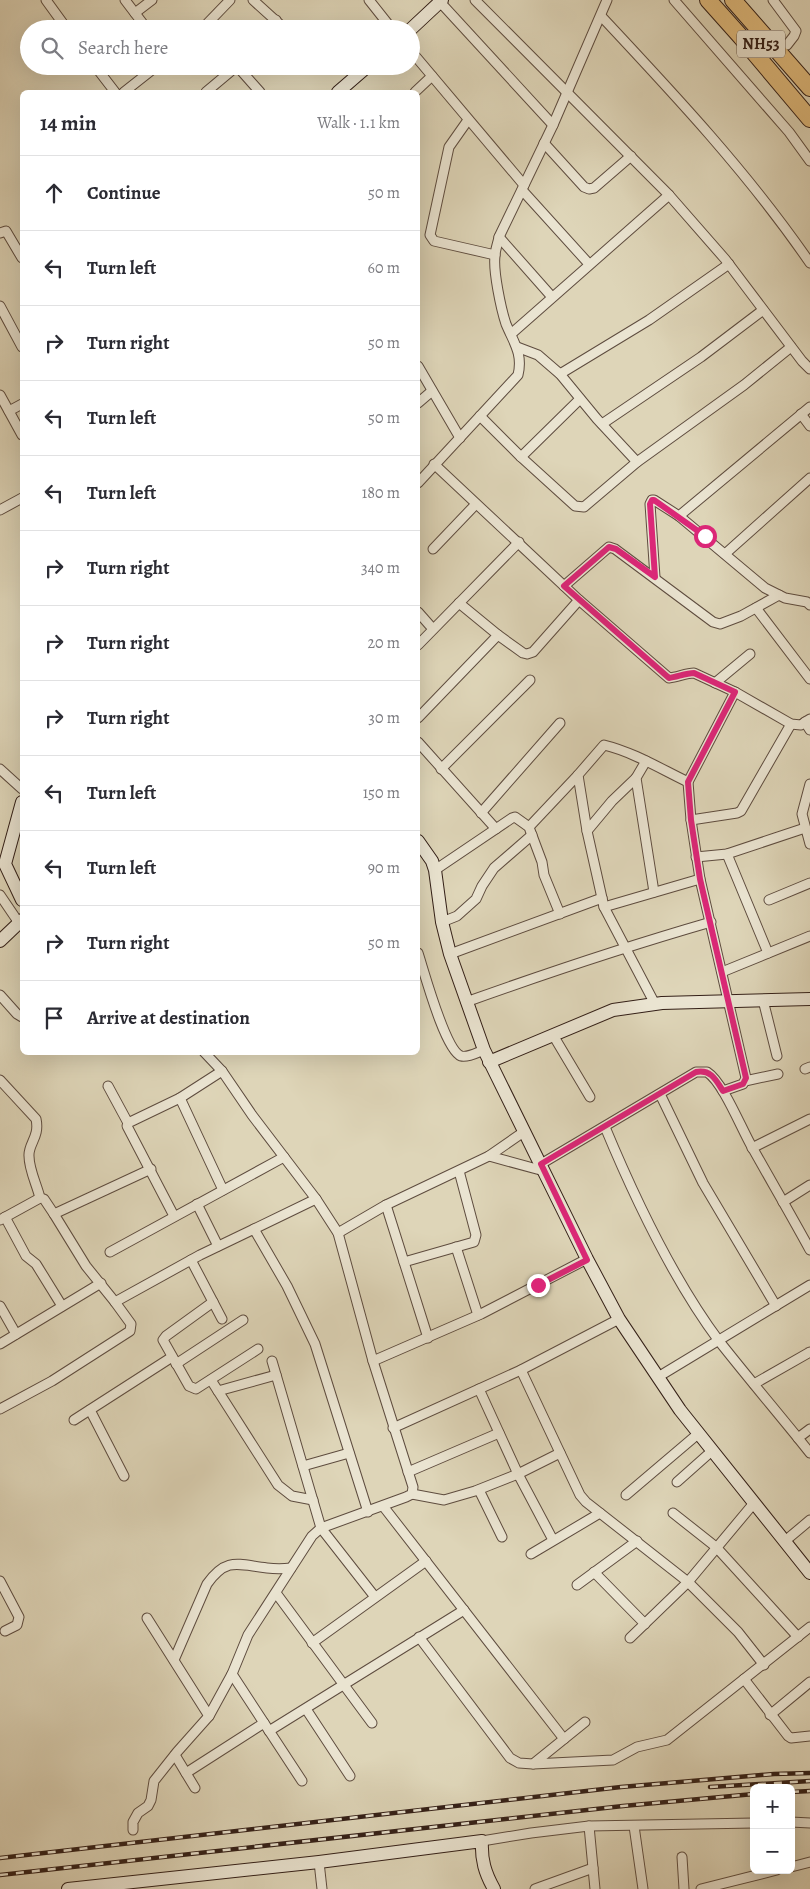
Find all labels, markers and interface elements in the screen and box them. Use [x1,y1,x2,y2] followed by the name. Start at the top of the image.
[20,20,420,75] search box
[737,31,785,58] road number: NH53
[38,34,66,62] icon: search
[78,35,168,61] text: Search here
[40,109,97,137] text: 14 min
[317,112,400,134] text: Walk · 1.1 km
[40,179,68,207] icon: ahead
[87,180,161,206] text: Continue
[368,182,400,204] text: 50 m
[40,254,68,282] icon: left
[87,255,156,281] text: Turn left
[368,257,400,279] text: 60 m
[40,329,68,357] icon: right
[87,330,169,356] text: Turn right
[368,332,400,354] text: 50 m
[40,404,68,432] icon: left
[87,405,156,431] text: Turn left
[368,407,400,429] text: 50 m
[40,479,68,507] icon: left
[87,480,156,506] text: Turn left
[362,482,400,504] text: 180 m
[694,525,717,548] route start
[40,554,68,582] icon: right
[87,555,169,581] text: Turn right
[361,557,400,579] text: 340 m
[40,629,68,657] icon: right
[87,630,169,656] text: Turn right
[367,632,400,654] text: 20 m
[40,704,68,732] icon: right
[87,705,169,731] text: Turn right
[368,707,400,729] text: 30 m
[40,779,68,807] icon: left
[87,780,156,806] text: Turn left
[363,782,400,804] text: 150 m
[40,854,68,882] icon: left
[87,855,156,881] text: Turn left
[368,857,400,879] text: 90 m
[40,929,68,957] icon: right
[87,930,169,956] text: Turn right
[368,932,400,954] text: 50 m
[40,1004,68,1032] icon: arrive
[87,1005,250,1031] text: Arrive at destination
[527,1274,550,1297] route end
[750,1784,795,1874] map controls
[750,1784,795,1829] button: +
[750,1829,795,1874] button: −

